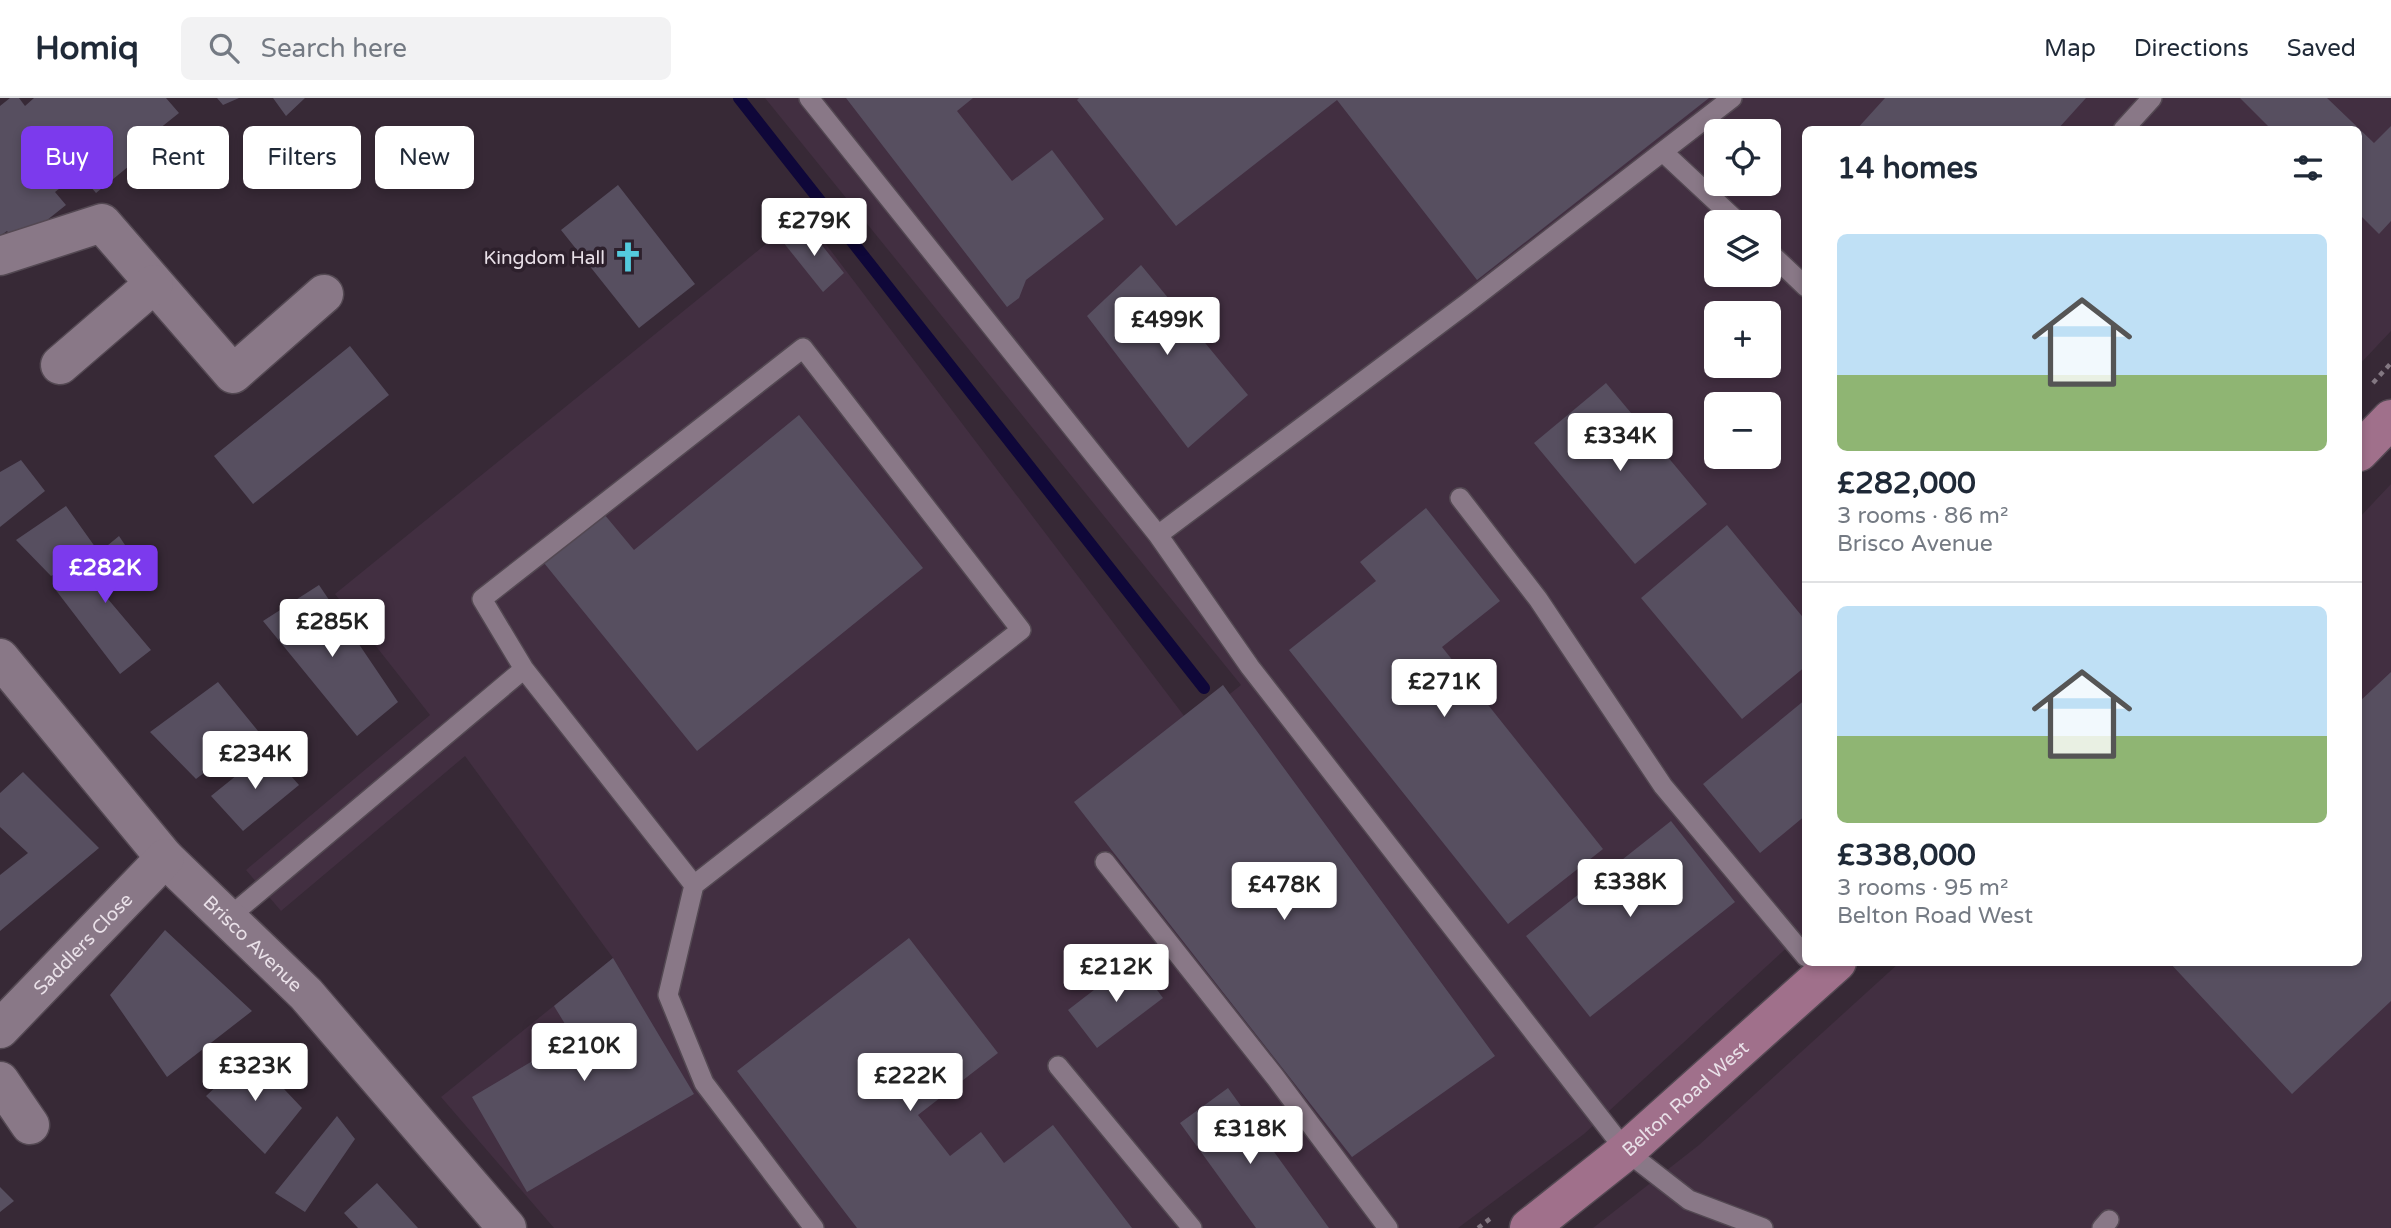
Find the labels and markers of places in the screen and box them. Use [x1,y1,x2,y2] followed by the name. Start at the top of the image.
[765,198,863,258] pin: £279K
[611,240,645,274] church icon: Kingdom Hall
[484,247,605,269] place label: Kingdom Hall
[1118,298,1216,357] pin: £499K
[1571,414,1669,473] pin: £334K
[56,546,154,605] pin: £282K
[283,600,381,659] pin: £285K
[1395,660,1493,719] pin: £271K
[206,732,304,791] pin: £234K
[1581,860,1679,919] pin: £338K
[1235,862,1333,922] pin: £478K
[1067,944,1165,1004] pin: £212K
[535,1024,633,1083] pin: £210K
[206,1044,304,1103] pin: £323K
[861,1054,959,1113] pin: £222K
[1201,1107,1299,1166] pin: £318K

